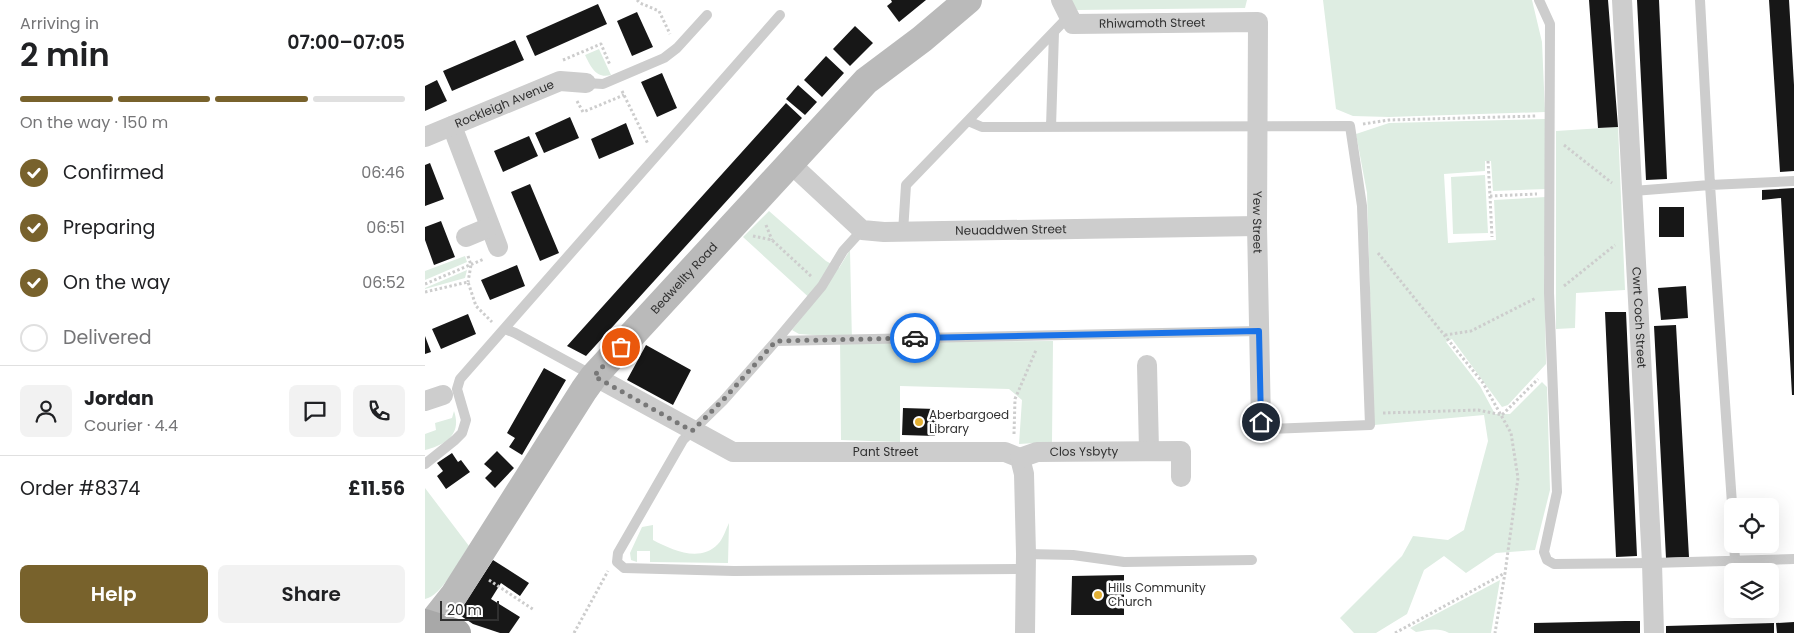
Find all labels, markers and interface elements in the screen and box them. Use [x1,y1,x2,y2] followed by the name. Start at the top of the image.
[20,12,99,35] text: Arriving in
[1099,14,1205,32] street label: Rhiwamoth Street
[287,29,405,56] text: 07:00–07:05
[20,32,110,77] text: 2 min
[452,75,556,132] street label: Rockleigh Avenue
[20,111,168,134] text: On the way · 150 m
[20,159,48,187] icon: check
[63,159,164,186] text: Confirmed
[361,161,405,184] text: 06:46
[1249,191,1267,254] street label: Yew Street
[20,214,48,242] icon: check
[63,214,155,241] text: Preparing
[366,216,405,239] text: 06:51
[955,220,1067,239] street label: Neuaddwen Street
[646,238,721,317] street label: Bedwellty Road
[1628,266,1651,369] street label: Cwrt Coch Street
[20,269,48,297] icon: check
[63,269,170,296] text: On the way
[362,271,405,294] text: 06:52
[890,313,940,363] courier
[63,324,152,351] text: Delivered
[901,324,929,352] icon: car
[600,326,642,368] pin
[607,333,635,361] icon: bag
[20,385,72,437] button: person
[84,385,154,412] text: Jordan
[289,385,341,437] button: chat
[353,385,405,437] button: phone
[1240,401,1282,443] pin
[929,406,1009,437] place label: Aberbargoed Library
[1247,408,1275,436] icon: home
[84,414,178,437] text: Courier · 4.4
[913,416,925,428] marker: Aberbargoed Library
[1050,442,1119,460] street label: Clos Ysbyty
[853,443,918,460] street label: Pant Street
[20,475,140,502] text: Order #8374
[348,475,405,502] text: £11.56
[1724,498,1779,618] map controls
[1724,498,1779,553] button: locate
[1724,563,1779,618] button: layers
[20,565,208,623] button: Help
[218,565,405,623] button: Share
[1108,579,1206,610] place label: Hills Community Church
[1092,589,1104,601] marker: Hills Community Church
[440,598,499,621] scale bar
[447,600,482,620] text: 20 m

